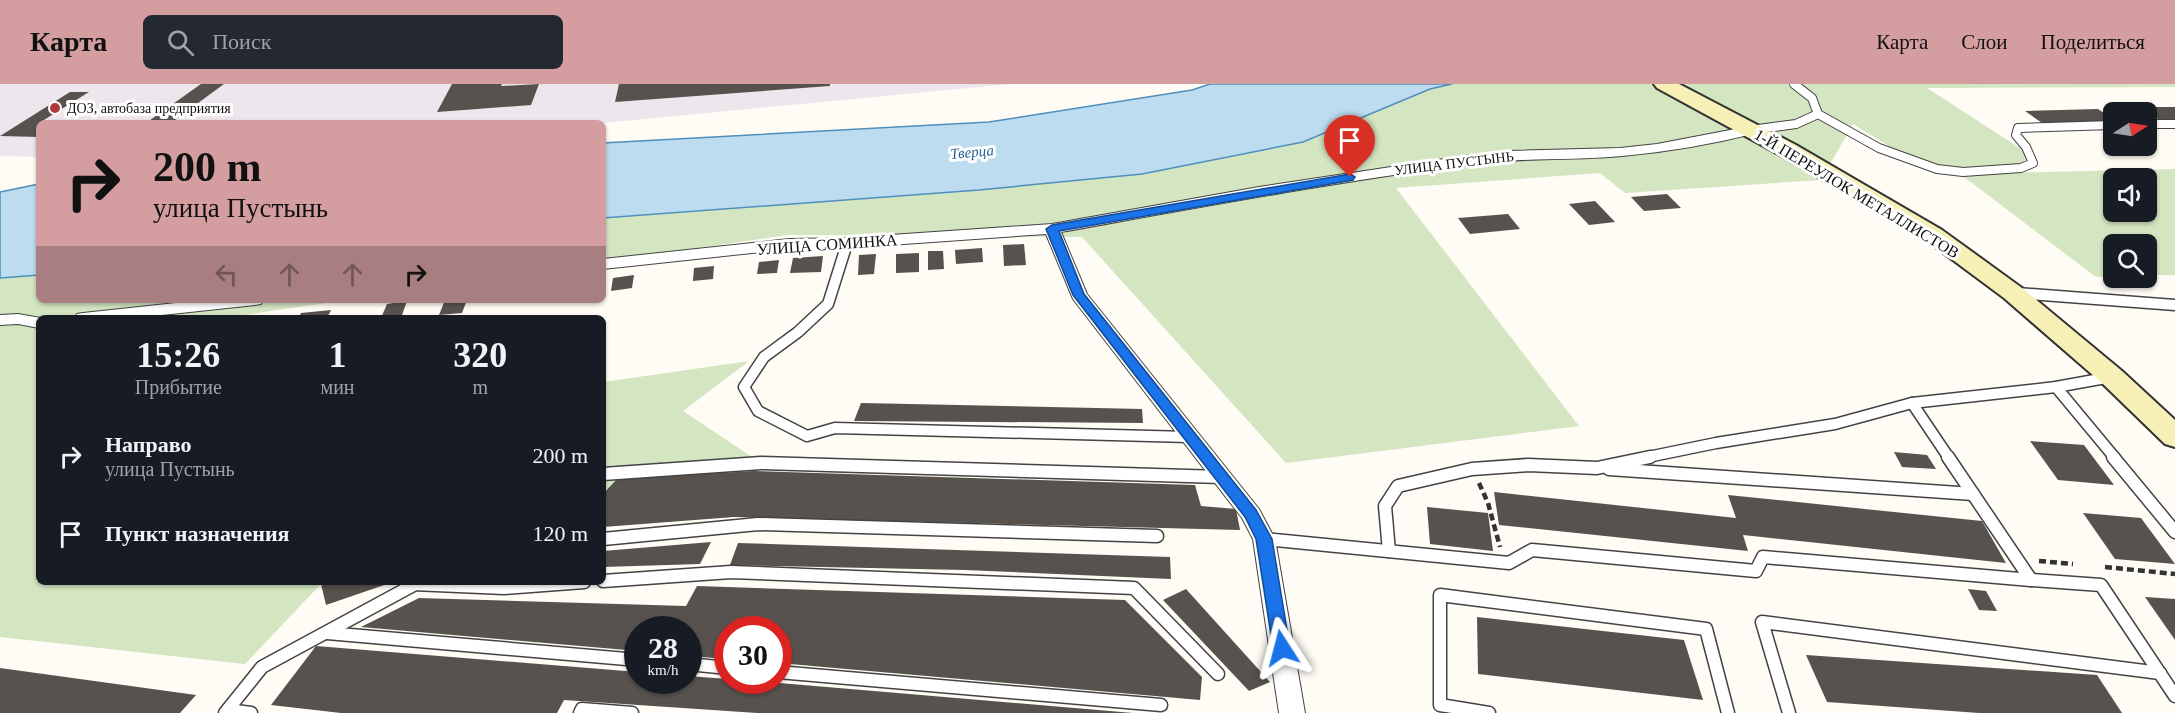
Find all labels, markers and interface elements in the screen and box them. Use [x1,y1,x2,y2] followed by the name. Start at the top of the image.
[143,15,563,69] search box
[30,26,107,57] text: Карта
[164,26,197,59] icon: search
[212,29,271,54] text: Поиск
[1876,30,1928,54] text: Карта
[1961,30,2007,54] text: Слои
[2040,30,2145,54] text: Поделиться
[48,101,62,115] marker: ДОЗ, автобаза предприятия
[67,101,231,116] place label: ДОЗ, автобаза предприятия
[2103,102,2157,156] north arrow
[2103,102,2157,288] map controls
[1324,115,1375,177] pin
[1333,124,1366,157] icon: arrive
[1751,125,1963,261] street label: 1-Й ПЕРЕУЛОК МЕТАЛЛИСТОВ
[950,142,994,162] water label: Тверца
[54,144,132,222] icon: right
[153,144,262,190] text: 200 m
[1394,149,1514,178] street label: УЛИЦА ПУСТЫНЬ
[2103,168,2157,222] button: sound
[153,193,328,223] text: улица Пустынь
[756,231,898,259] street label: УЛИЦА СОМИНКА
[2103,234,2157,288] button: search
[210,258,243,291] icon: left
[273,258,306,291] icon: ahead
[336,258,369,291] icon: ahead
[399,258,432,291] icon: right
[136,335,220,375] text: 15:26
[329,335,347,375] text: 1
[453,335,507,375] text: 320
[135,376,222,398] text: Прибытие
[321,376,355,398] text: мин
[472,376,488,398] text: m
[105,432,191,457] text: Направо
[54,440,87,473] icon: right
[532,443,588,468] text: 200 m
[105,458,235,480] text: улица Пустынь
[54,518,87,551] icon: arrive
[105,521,290,546] text: Пункт назначения
[532,521,588,546] text: 120 m
[714,616,792,694] speed limit sign: 30
[1250,616,1314,680] position arrow
[648,631,678,664] text: 28
[648,662,678,678] text: km/h

